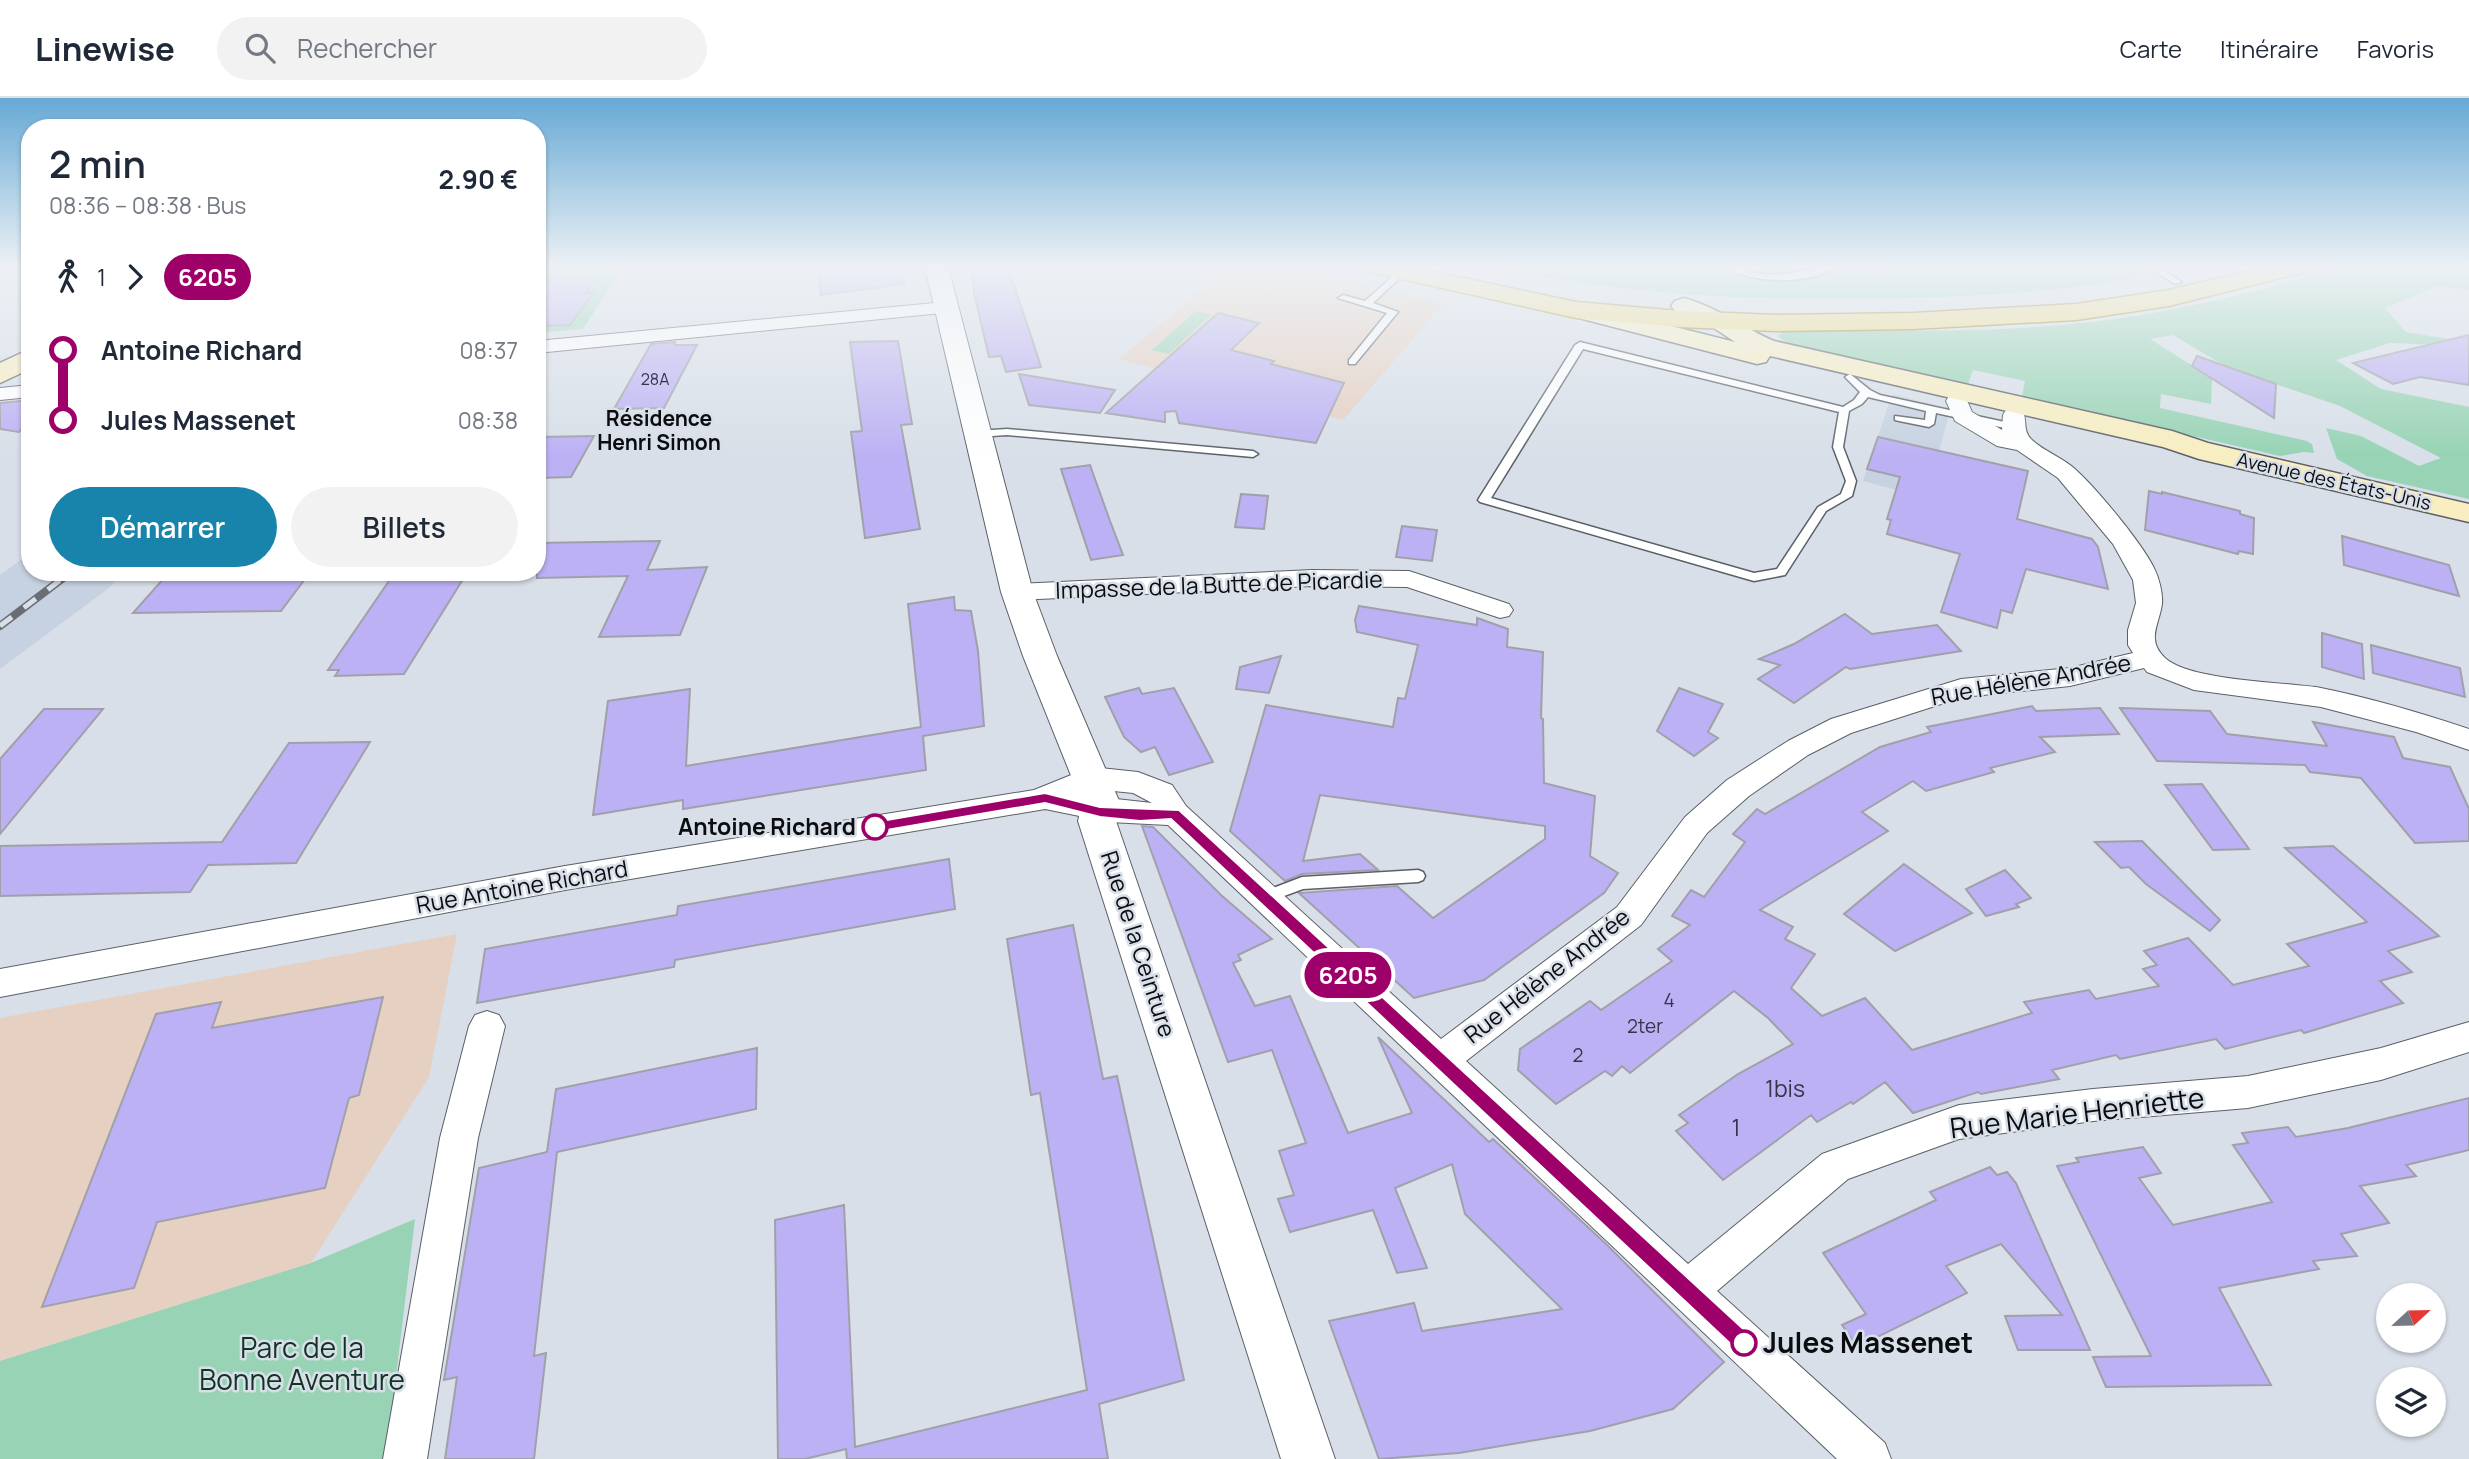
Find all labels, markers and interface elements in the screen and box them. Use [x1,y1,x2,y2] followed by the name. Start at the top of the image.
[217,17,707,80] search box
[35,26,175,71] text: Linewise
[241,29,279,67] icon: search
[297,30,437,66] text: Rechercher
[2120,32,2182,65] text: Carte
[2220,32,2319,65] text: Itinéraire
[2357,32,2434,65] text: Favoris
[49,137,146,189] text: 2 min
[438,161,518,197] text: 2.90 €
[49,189,246,221] text: 08:36 – 08:38 · Bus
[49,258,87,296] icon: walk
[116,258,154,296] icon: forward
[178,260,237,293] text: 6205
[97,261,106,293] text: 1
[101,332,302,368] text: Antoine Richard
[459,334,518,366] text: 08:37
[641,368,669,390] house number: 28A
[101,402,296,438] text: Jules Massenet
[458,404,518,436] text: 08:38
[597,404,721,456] district label: Résidence Henri Simon
[2234,446,2434,516] street label: Avenue des États-Unis
[49,487,277,567] button: Démarrer
[291,487,518,567] button: Billets
[1055,562,1383,606] street label: Impasse de la Butte de Picardie
[1928,646,2133,712] street label: Rue Hélène Andrée
[678,810,856,842] place label: Antoine Richard
[862,814,888,840] marker: Antoine Richard
[1094,847,1184,1041] street label: Rue de la Ceinture
[413,852,630,920] street label: Rue Antoine Richard
[1457,900,1636,1050] street label: Rue Hélène Andrée
[1299,952,1397,998] line badge: 6205
[1318,958,1378,991] text: 6205
[1663,987,1675,1013] house number: 4
[1627,1013,1663,1039] house number: 2ter
[1573,1042,1583,1068] house number: 2
[1765,1072,1805,1104] house number: 1bis
[1948,1078,2206,1146] street label: Rue Marie Henriette
[1732,1111,1740,1143] house number: 1
[2376,1283,2446,1353] north arrow
[2376,1283,2446,1437] map controls
[1763,1323,1973,1361] place label: Jules Massenet
[199,1328,405,1398] park label: Parc de la Bonne Aventure
[1731,1330,1757,1356] marker: Jules Massenet
[2376,1367,2446,1437] button: layers

